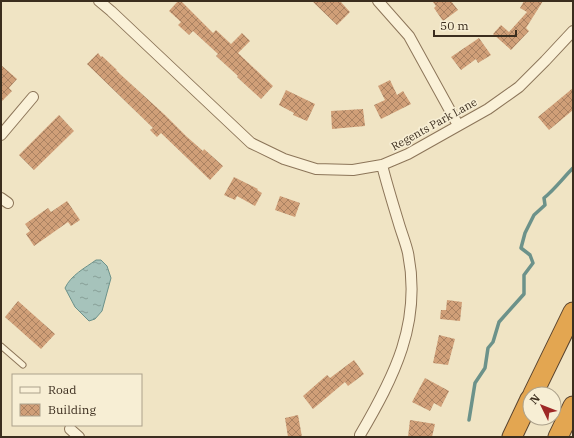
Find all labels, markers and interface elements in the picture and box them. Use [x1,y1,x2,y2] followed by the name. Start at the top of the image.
[434,12,516,38] scale bar
[440,18,469,33] text: 50 m
[389,95,479,153] street label: Regents Park Lane
[12,374,142,426] legend
[48,382,77,397] text: Road
[522,386,562,426] north arrow
[527,391,543,407] text: N
[48,402,96,417] text: Building

